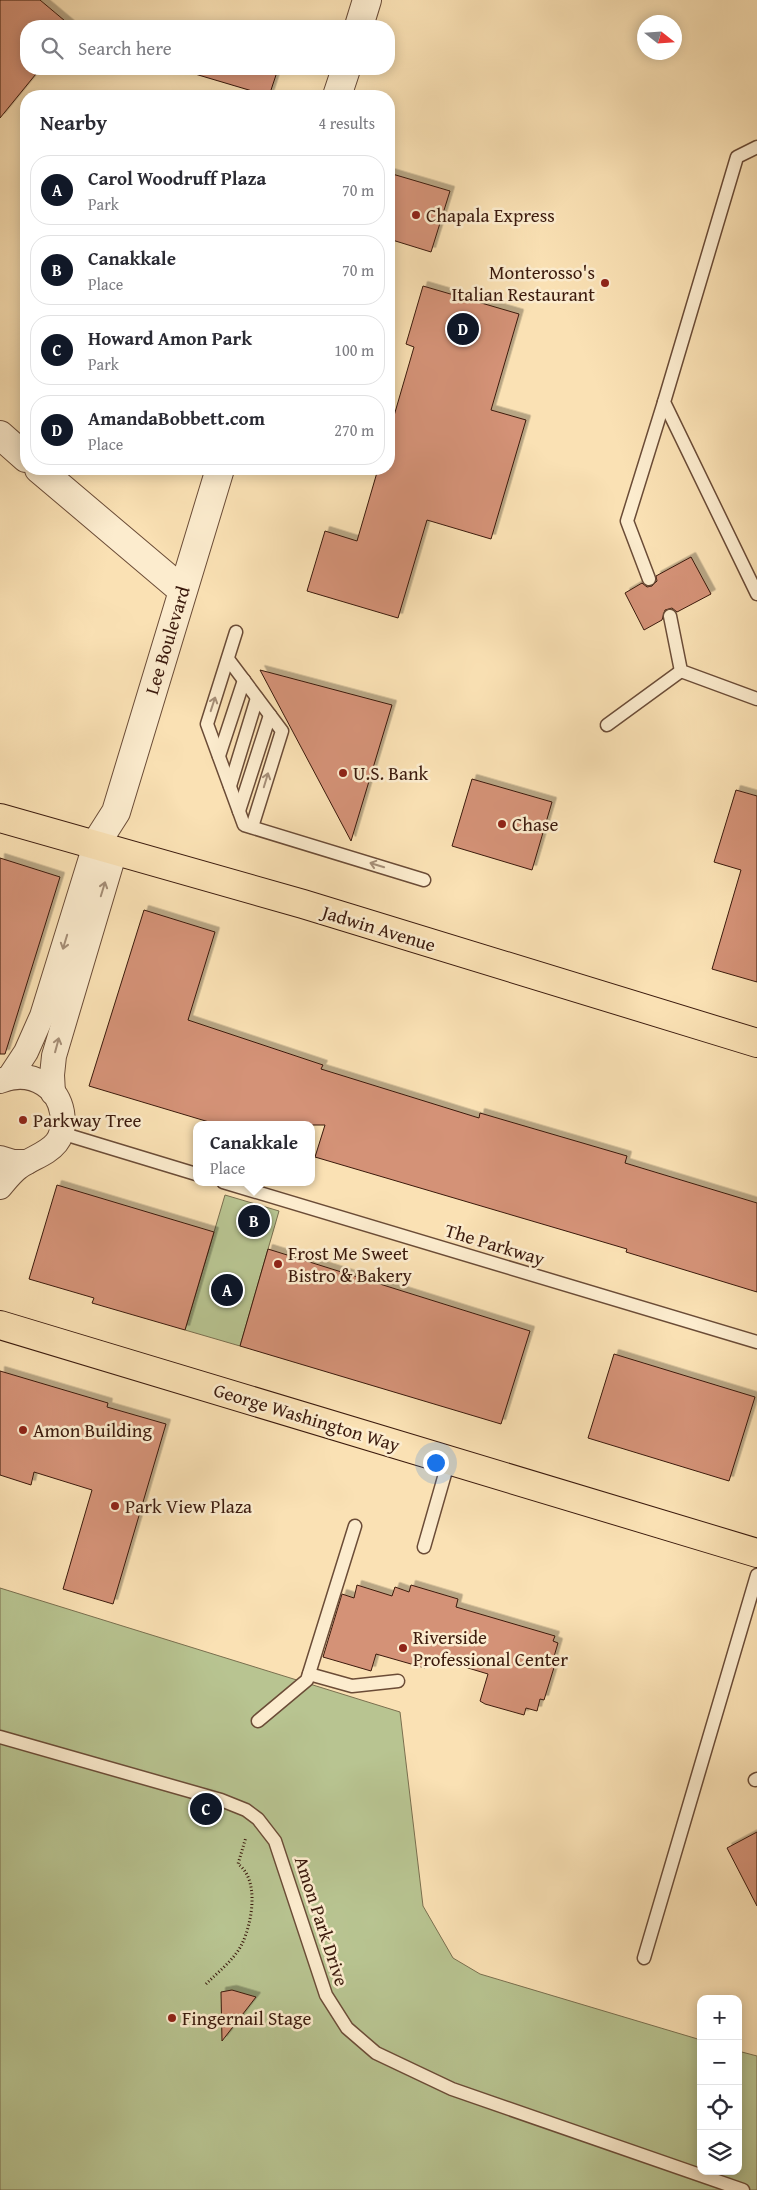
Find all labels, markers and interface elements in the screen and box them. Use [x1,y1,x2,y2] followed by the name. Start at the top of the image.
[637,15,682,60] north arrow
[20,20,395,75] search box
[38,34,66,62] icon: search
[78,34,172,62] text: Search here
[40,107,107,138] text: Nearby
[318,111,375,135] text: 4 results
[88,164,266,192] text: Carol Woodruff Plaza
[52,178,62,202] text: A
[342,178,374,202] text: 70 m
[88,192,119,216] text: Park
[426,201,555,229] place label: Chapala Express
[410,209,422,221] marker: Chapala Express
[88,244,176,272] text: Canakkale
[52,258,62,282] text: B
[342,258,374,282] text: 70 m
[452,258,595,308] place label: Monterosso's Italian Restaurant
[88,272,123,296] text: Place
[599,277,611,289] marker: Monterosso's Italian Restaurant
[447,310,479,348] pin: D
[88,324,252,352] text: Howard Amon Park
[52,338,62,362] text: C
[334,338,374,362] text: 100 m
[88,352,119,376] text: Park
[88,404,265,432] text: AmandaBobbett.com
[52,418,62,442] text: D
[334,418,374,442] text: 270 m
[88,432,123,456] text: Place
[137,581,197,698] street label: Lee Boulevard
[209,696,219,712] one-way arrow
[353,759,429,787] place label: U.S. Bank
[337,767,349,779] marker: U.S. Bank
[262,773,272,789] one-way arrow
[512,810,559,838] place label: Chase
[496,818,508,830] marker: Chase
[370,860,386,870] one-way arrow
[99,881,109,897] one-way arrow
[317,897,439,959] street label: Jadwin Avenue
[60,933,70,949] one-way arrow
[53,1037,62,1053] one-way arrow
[33,1106,142,1134] place label: Parkway Tree
[17,1114,29,1126] marker: Parkway Tree
[193,1121,315,1186] popup
[210,1128,298,1156] text: Canakkale
[210,1156,245,1180] text: Place
[238,1202,270,1240] pin: B
[442,1216,549,1273] street label: The Parkway
[288,1239,413,1289] place label: Frost Me Sweet Bistro & Bakery
[272,1258,284,1270] marker: Frost Me Sweet Bistro & Bakery
[211,1271,243,1309] pin: A
[210,1375,404,1459] street label: George Washington Way
[33,1416,152,1444] place label: Amon Building
[17,1424,29,1436] marker: Amon Building
[423,1450,449,1476] your location
[125,1492,252,1520] place label: Park View Plaza
[109,1500,121,1512] marker: Park View Plaza
[413,1623,568,1673] place label: Riverside Professional Center
[397,1642,409,1654] marker: Riverside Professional Center
[190,1790,222,1828] pin: C
[288,1852,356,1990] street label: Amon Park Drive
[697,1995,742,2175] map controls
[697,1995,742,2040] button: +
[182,2004,311,2032] place label: Fingernail Stage
[166,2012,178,2024] marker: Fingernail Stage
[697,2040,742,2085] button: −
[697,2085,742,2130] button: locate
[697,2130,742,2175] button: layers

